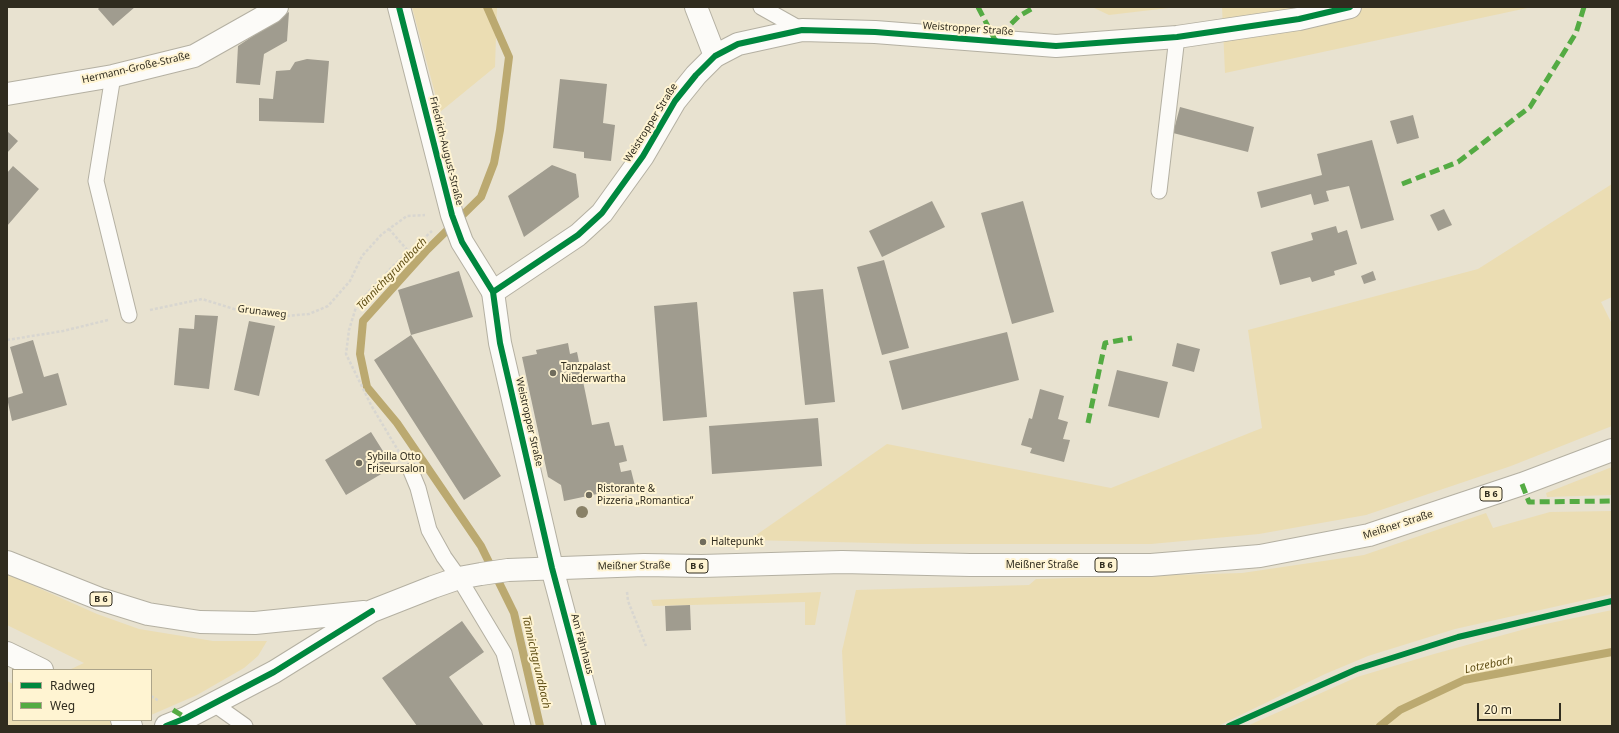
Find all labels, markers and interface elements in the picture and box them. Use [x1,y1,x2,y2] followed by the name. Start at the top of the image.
[922,20,1014,38] street label: Weistropper Straße
[81,50,191,86] street label: Hermann-Große-Straße
[622,81,680,165] street label: Weistropper Straße
[427,95,465,207] street label: Friedrich-August-Straße
[354,235,430,313] water label: Tännichtgrundbach
[237,303,287,321] street label: Grunaweg
[561,361,626,384] place label: Tanzpalast Niederwartha
[548,368,558,378] marker: Tanzpalast Niederwartha
[513,376,545,468] street label: Weistropper Straße
[367,451,425,474] place label: Sybilla Otto Friseursalon
[354,458,364,468] marker: Sybilla Otto Friseursalon
[597,483,693,506] place label: Ristorante & Pizzeria „Romantica“
[1480,487,1502,501] road number: B 6
[584,490,594,500] marker: Ristorante & Pizzeria „Romantica“
[1362,508,1434,542] street label: Meißner Straße
[711,536,763,548] place label: Haltepunkt
[698,537,708,547] marker: Haltepunkt
[1095,558,1117,572] road number: B 6
[598,559,670,573] street label: Meißner Straße
[686,559,708,573] road number: B 6
[1006,559,1078,571] street label: Meißner Straße
[90,592,112,606] road number: B 6
[568,612,596,676] street label: Am Fährhaus
[519,614,553,710] water label: Tännichtgrundbach
[1463,653,1515,677] water label: Lotzebach
[12,669,152,721] legend
[50,677,95,694] text: Radweg
[1479,695,1563,721] scale bar
[50,697,75,714] text: Weg
[1484,701,1512,718] text: 20 m

